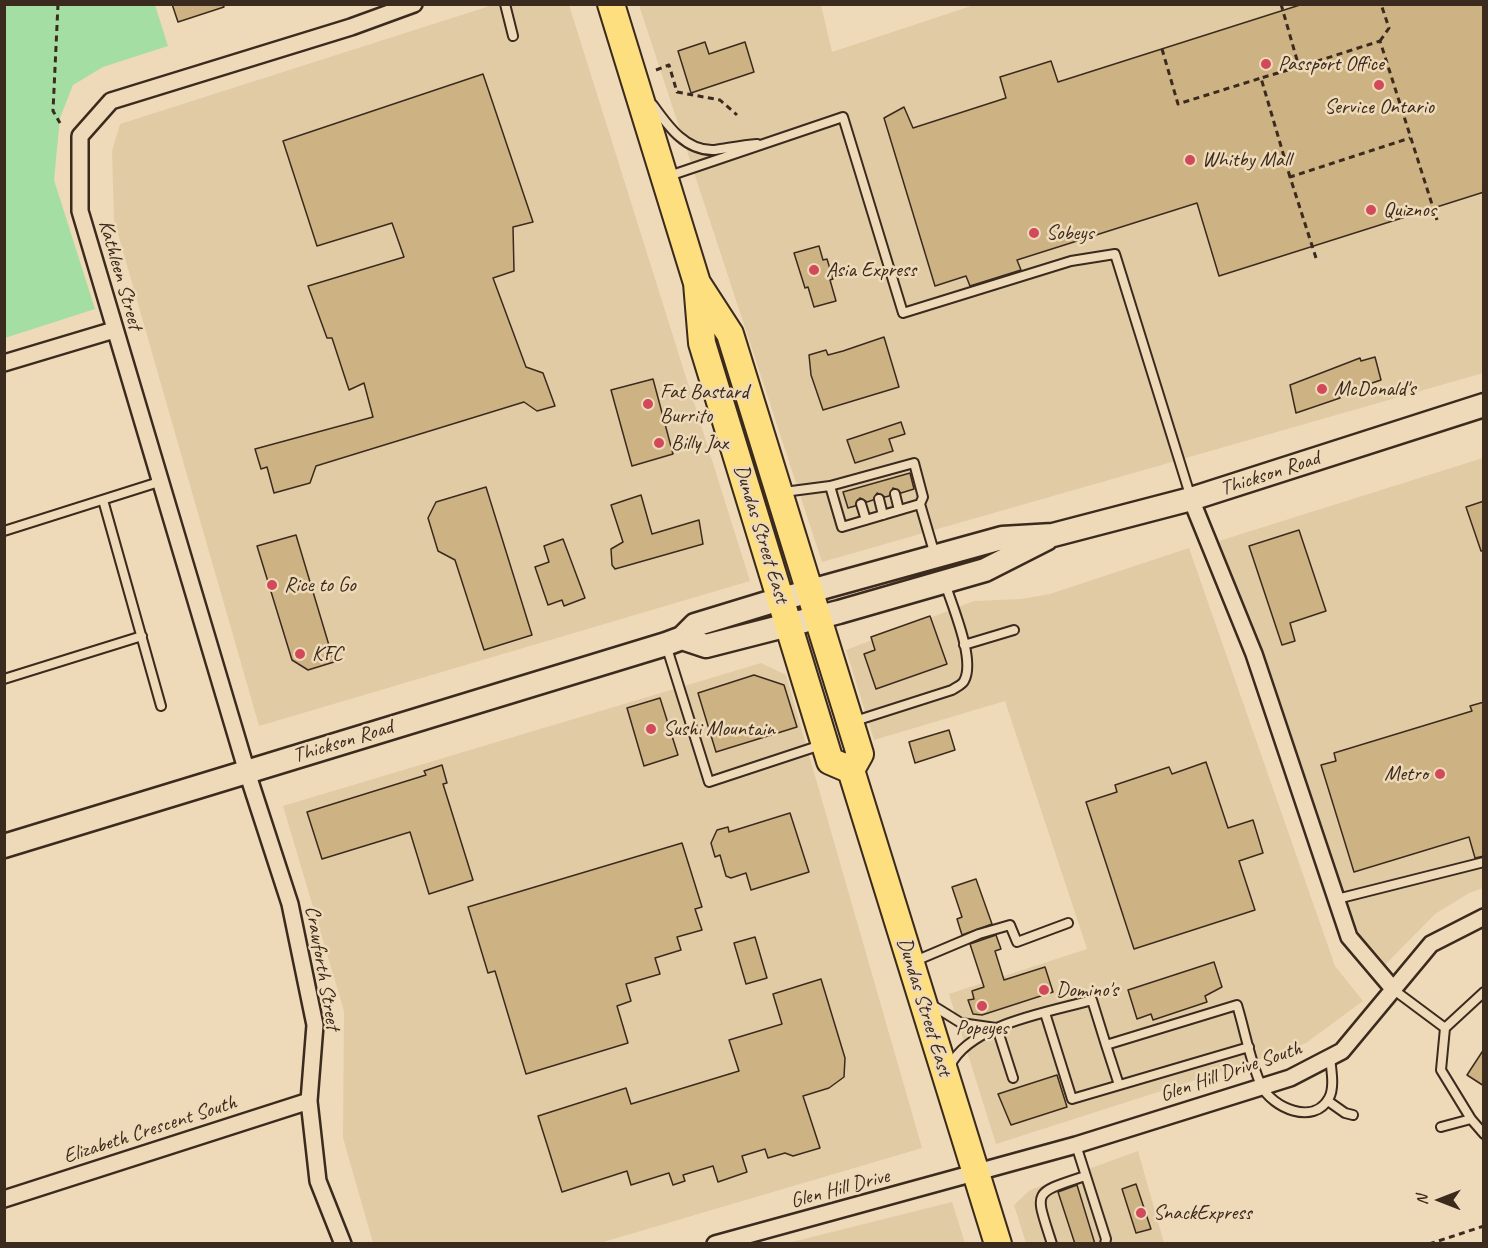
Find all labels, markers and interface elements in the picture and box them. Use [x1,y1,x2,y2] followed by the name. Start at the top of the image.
[1278,51,1384,77] place label: Passport Office
[1259,57,1273,71] marker: Passport Office
[1372,78,1386,92] marker: Service Ontario
[1324,94,1434,120] place label: Service Ontario
[1202,147,1291,173] place label: Whitby Mall
[1183,153,1197,167] marker: Whitby Mall
[1383,197,1436,223] place label: Quiznos
[1364,203,1378,217] marker: Quiznos
[92,217,148,333] street label: Kathleen Street
[1046,220,1094,246] place label: Sobeys
[1027,226,1041,240] marker: Sobeys
[826,257,916,283] place label: Asia Express
[807,263,821,277] marker: Asia Express
[1334,376,1415,402] place label: McDonald's
[660,379,749,429] place label: Fat Bastard Burrito
[1315,382,1329,396] marker: McDonald's
[641,397,655,411] marker: Fat Bastard Burrito
[671,430,728,456] place label: Billy Jax
[652,436,666,450] marker: Billy Jax
[1217,446,1323,502] street label: Thickson Road
[728,462,794,606] street label: Dundas Street East
[284,572,356,598] place label: Rice to Go
[265,578,279,592] marker: Rice to Go
[312,641,343,667] place label: KFC
[293,647,307,661] marker: KFC
[290,715,396,769] street label: Thickson Road
[663,716,775,742] place label: Sushi Mountain
[644,722,658,736] marker: Sushi Mountain
[1384,761,1428,787] place label: Metro
[1433,767,1447,781] marker: Metro
[299,904,345,1032] street label: Crawforth Street
[891,935,957,1079] street label: Dundas Street East
[1056,977,1118,1003] place label: Domino's
[1037,983,1051,997] marker: Domino's
[975,999,989,1013] marker: Popeyes
[956,1015,1008,1041] place label: Popeyes
[1157,1036,1305,1108] street label: Glen Hill Drive South
[60,1090,240,1170] street label: Elizabeth Crescent South
[788,1164,892,1214] street label: Glen Hill Drive
[1410,1170,1470,1230] north arrow
[1412,1195,1432,1205] text: N
[1153,1200,1252,1226] place label: SnackExpress
[1134,1206,1148,1220] marker: SnackExpress

